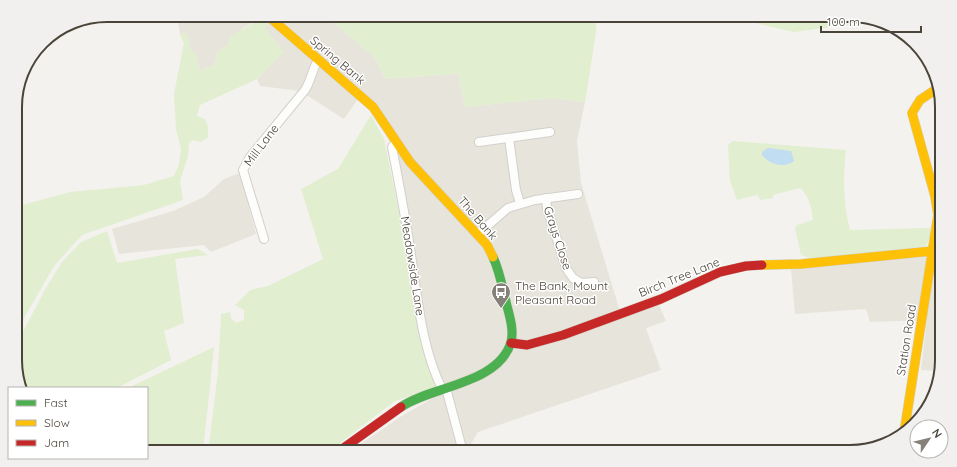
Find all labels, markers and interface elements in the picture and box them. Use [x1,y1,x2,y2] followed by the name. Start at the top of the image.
[821,8,921,34] scale bar
[827,14,860,29] text: 100 m
[307,33,369,87] street label: Spring Bank
[240,121,282,169] street label: Mill Lane
[455,193,501,243] street label: The Bank
[541,204,575,272] street label: Grays Close
[398,215,428,317] street label: Meadowside Lane
[636,254,722,300] street label: Birch Tree Lane
[515,278,608,307] place label: The Bank, Mount Pleasant Road
[490,281,512,309] bus stop icon: The Bank, Mount Pleasant Road
[893,303,919,377] street label: Station Road
[8,387,148,459] legend
[44,395,68,410] text: Fast
[44,415,70,430] text: Slow
[909,419,949,459] north arrow
[929,426,945,441] text: N
[44,435,69,450] text: Jam

